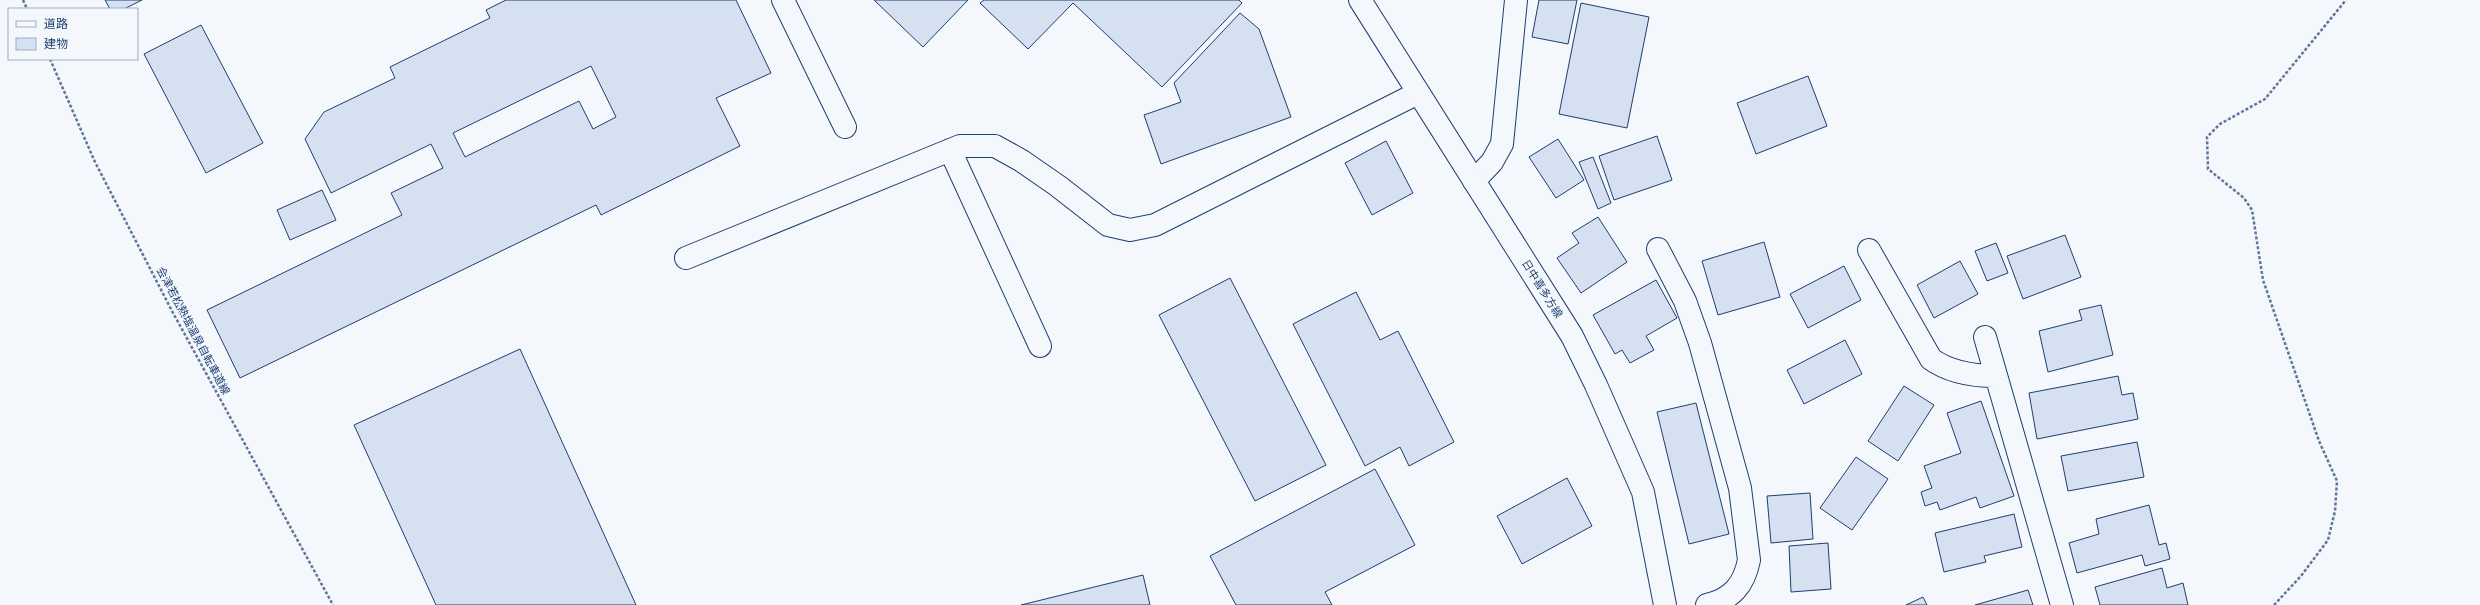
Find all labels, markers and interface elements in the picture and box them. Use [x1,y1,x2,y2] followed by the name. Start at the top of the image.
[8,8,138,60] legend
[44,17,68,32] text: 道路
[44,37,68,52] text: 建物
[1519,258,1565,320] street label: 日中喜多方線
[154,265,232,397] street label: 会津若松熱塩温泉自転車道線

